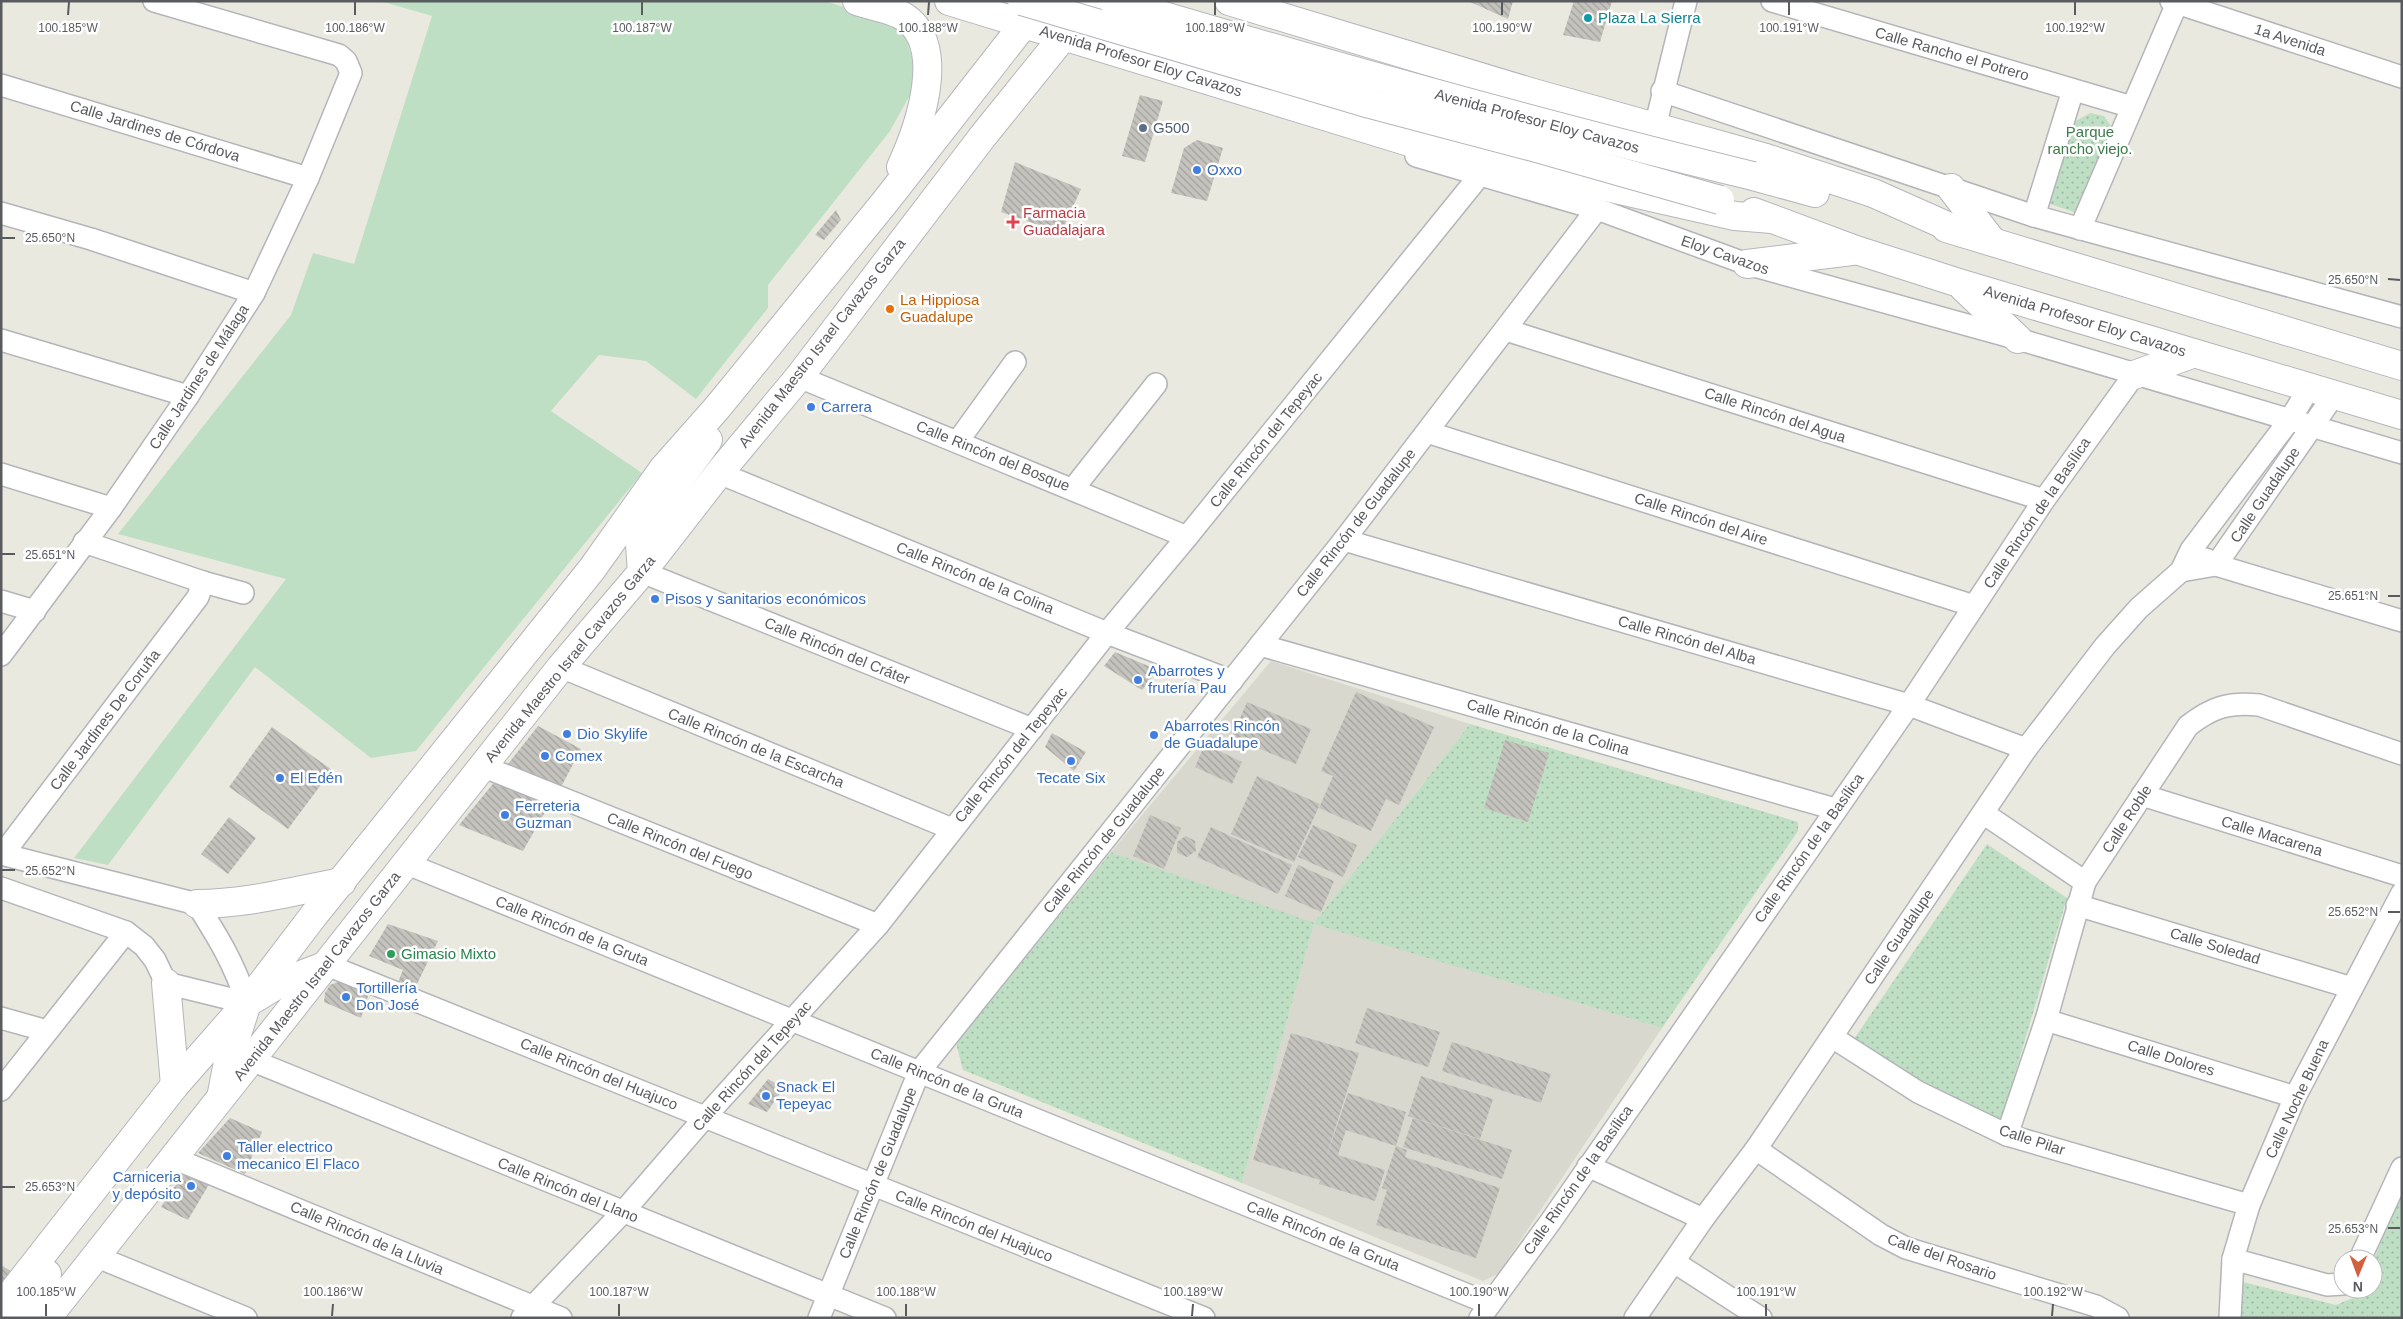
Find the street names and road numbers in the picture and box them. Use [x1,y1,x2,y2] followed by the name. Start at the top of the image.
[2252,20,2329,59] street label: 1a Avenida
[1038,22,1244,99] street label: Avenida Profesor Eloy Cavazos
[1873,23,2031,84] street label: Calle Rancho el Potrero
[1433,85,1641,156] street label: Avenida Profesor Eloy Cavazos
[68,97,243,165] street label: Calle Jardines de Córdova
[1679,232,1771,277] street label: Eloy Cavazos
[735,234,909,451] street label: Avenida Maestro Israel Cavazos Garza
[1982,282,2188,359] street label: Avenida Profesor Eloy Cavazos
[145,301,252,452] street label: Calle Jardines de Málaga
[1206,368,1326,511] street label: Calle Rincón del Tepeyac
[1702,384,1849,446] street label: Calle Rincón del Agua
[914,417,1073,494] street label: Calle Rincón del Bosque
[1980,433,2094,591] street label: Calle Rincón de la Basílica
[2226,444,2303,546] street label: Calle Guadalupe
[1292,445,1419,600] street label: Calle Rincón de Guadalupe
[1632,489,1770,548] street label: Calle Rincón del Aire
[894,538,1057,617] street label: Calle Rincón de la Colina
[481,552,659,765] street label: Avenida Maestro Israel Cavazos Garza
[1616,612,1759,668] street label: Calle Rincón del Alba
[762,614,912,687] street label: Calle Rincón del Cráter
[46,645,163,793] street label: Calle Jardines De Coruña
[951,683,1071,826] street label: Calle Rincón del Tepeyac
[1465,695,1632,758] street label: Calle Rincón de la Colina
[666,704,847,791] street label: Calle Rincón de la Escarcha
[1039,763,1168,916] street label: Calle Rincón de Guadalupe
[1750,769,1867,926] street label: Calle Rincón de la Basílica
[2098,782,2155,856] street label: Calle Roble
[605,808,756,883] street label: Calle Rincón del Fuego
[2219,812,2325,859] street label: Calle Macarena
[230,867,404,1084] street label: Avenida Maestro Israel Cavazos Garza
[1860,886,1937,988] street label: Calle Guadalupe
[493,892,652,969] street label: Calle Rincón de la Gruta
[2168,924,2262,967] street label: Calle Soledad
[689,997,815,1134] street label: Calle Rincón del Tepeyac
[518,1034,680,1113] street label: Calle Rincón del Huajuco
[2126,1036,2217,1079] street label: Calle Dolores
[2262,1036,2332,1161] street label: Calle Noche Buena
[868,1044,1027,1121] street label: Calle Rincón de la Gruta
[835,1085,920,1261] street label: Calle Rincón de Guadalupe
[1519,1101,1636,1258] street label: Calle Rincón de la Basílica
[1997,1121,2067,1158] street label: Calle Pilar
[495,1154,641,1226] street label: Calle Rincón del Llano
[893,1186,1055,1265] street label: Calle Rincón del Huajuco
[288,1197,447,1278] street label: Calle Rincón de la Lluvia
[1244,1197,1403,1274] street label: Calle Rincón de la Gruta
[1885,1230,1999,1283] street label: Calle del Rosario

